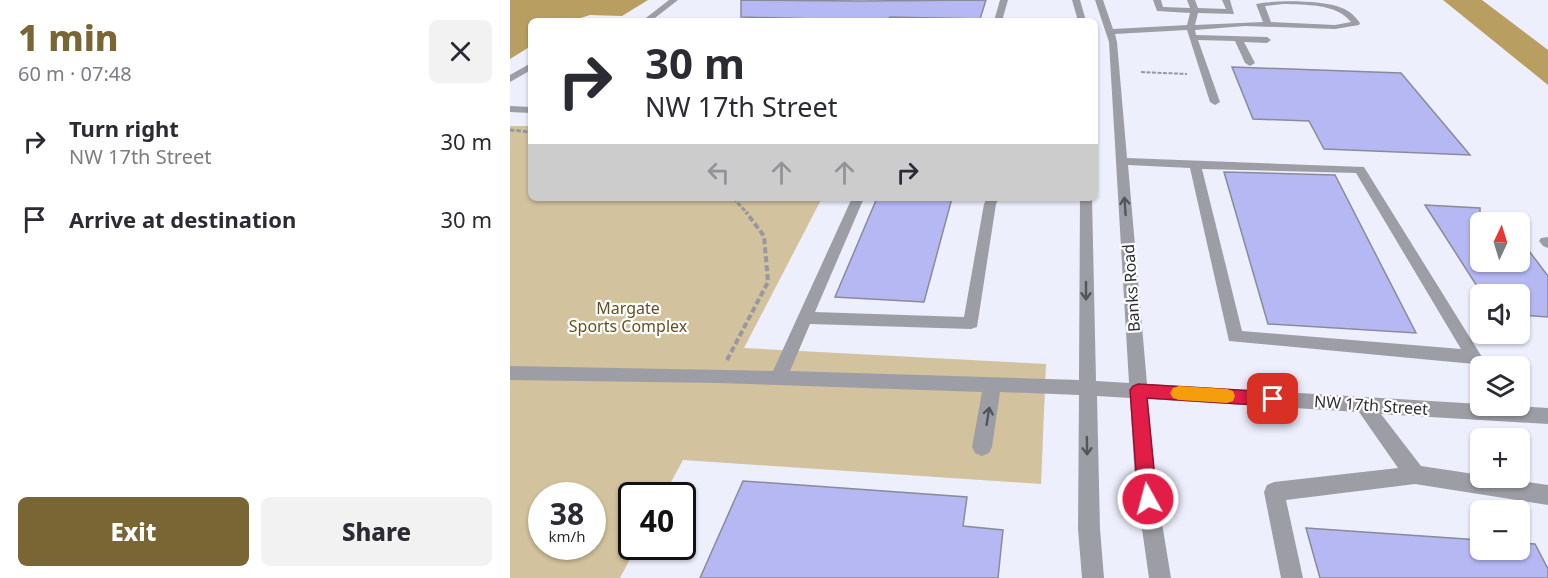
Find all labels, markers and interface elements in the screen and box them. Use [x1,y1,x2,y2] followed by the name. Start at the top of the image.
[18,13,119,62] text: 1 min
[429,20,492,83] button: close
[645,34,745,91] text: 30 m
[546,42,624,120] icon: right
[18,60,132,87] text: 60 m · 07:48
[645,88,837,125] text: NW 17th Street
[69,113,179,143] text: Turn right
[18,125,51,158] icon: right
[441,126,492,156] text: 30 m
[69,143,212,170] text: NW 17th Street
[702,156,735,189] icon: left
[765,156,798,189] icon: ahead
[828,156,861,189] icon: ahead
[891,156,924,189] icon: right
[1119,197,1130,217] one-way arrow
[18,203,51,236] icon: arrive
[69,204,296,234] text: Arrive at destination
[441,204,492,234] text: 30 m
[1470,212,1530,272] north arrow
[1470,212,1530,560] map controls
[1117,243,1145,333] street label: Banks Road
[1080,280,1092,300] one-way arrow
[1470,284,1530,344] button: sound
[569,297,688,337] park label: Margate Sports Complex
[1470,356,1530,416] button: layers
[1247,373,1298,424] pin
[1256,382,1289,415] icon: arrive
[1313,390,1429,420] street label: NW 17th Street
[982,407,993,426] one-way arrow
[1470,428,1530,488] button: +
[1082,436,1093,456] one-way arrow
[1116,467,1180,531] position arrow
[618,482,696,560] speed limit sign: 40
[550,493,584,534] text: 38
[18,497,249,566] button: Exit
[261,497,492,566] button: Share
[1470,500,1530,560] button: −
[549,526,585,546] text: km/h

